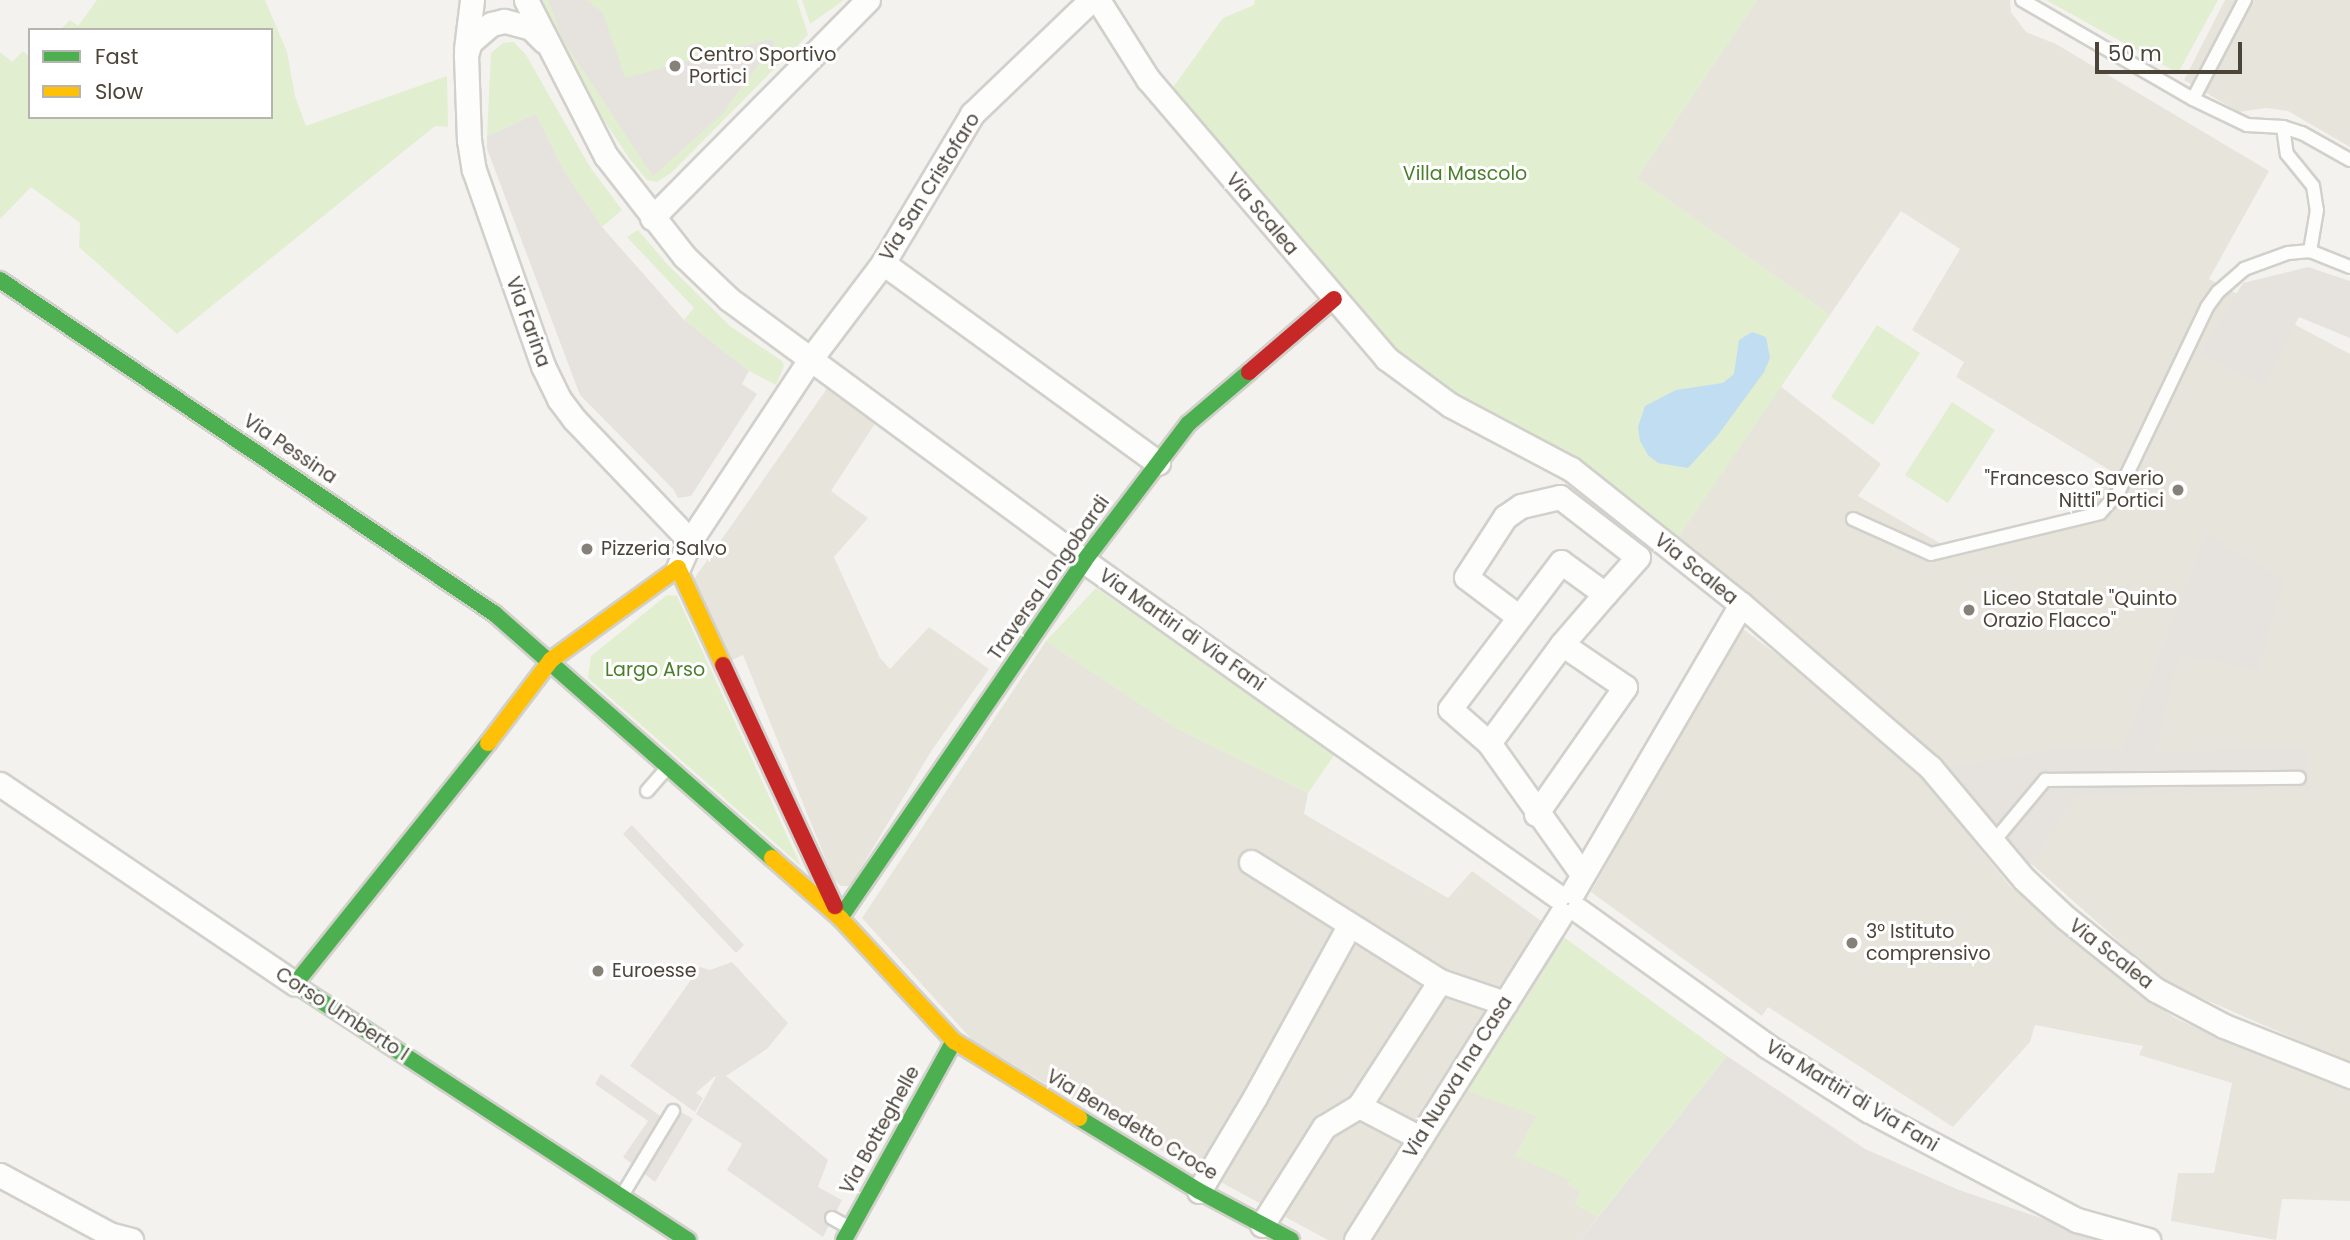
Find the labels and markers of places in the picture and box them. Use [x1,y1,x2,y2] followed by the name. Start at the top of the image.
[689,44,836,88] place label: Centro Sportivo Portici
[667,58,683,74] marker: Centro Sportivo Portici
[1984,468,2164,512] place label: "Francesco Saverio Nitti" Portici
[2170,482,2186,498] marker: "Francesco Saverio Nitti" Portici
[601,538,727,560] place label: Pizzeria Salvo
[579,541,595,557] marker: Pizzeria Salvo
[1983,588,2177,632] place label: Liceo Statale "Quinto Orazio Flacco"
[1961,602,1977,618] marker: Liceo Statale "Quinto Orazio Flacco"
[1866,921,1991,965] place label: 3° Istituto comprensivo
[1844,935,1860,951] marker: 3° Istituto comprensivo
[612,960,697,982] place label: Euroesse
[590,963,606,979] marker: Euroesse

